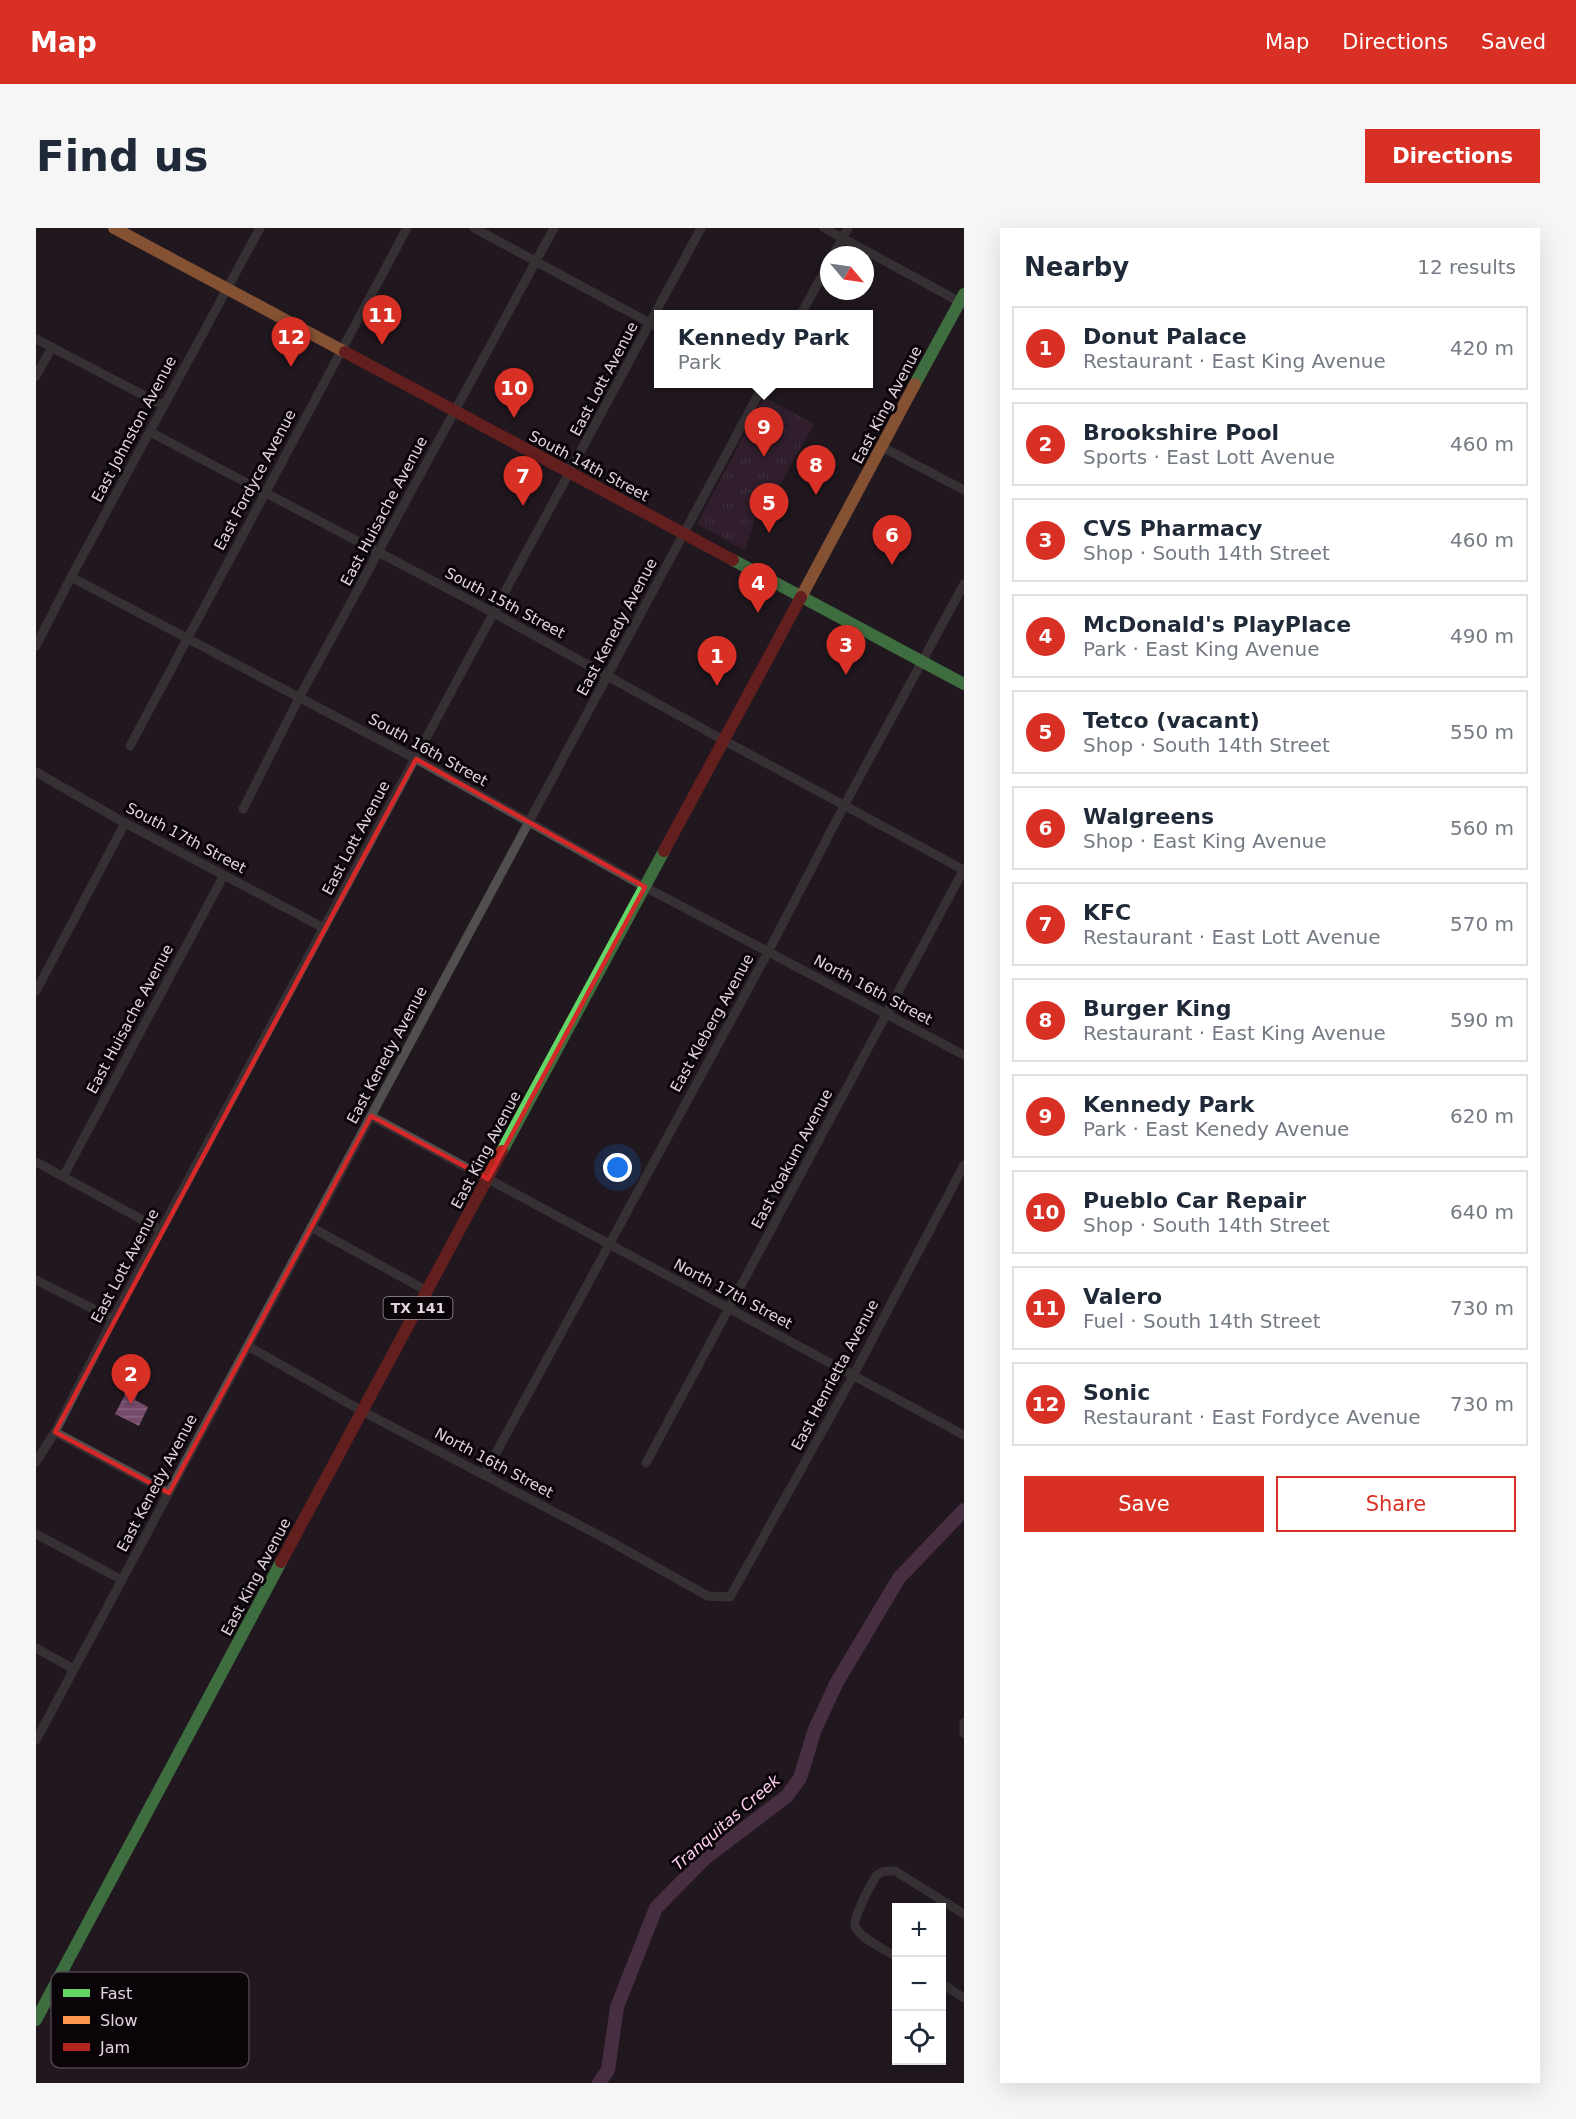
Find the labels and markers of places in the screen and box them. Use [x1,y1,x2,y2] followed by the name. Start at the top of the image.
[362,296,402,345] pin: 11
[272,318,310,367] pin: 12
[494,368,534,418] pin: 10
[744,408,784,457] pin: 9
[796,446,836,495] pin: 8
[504,456,542,506] pin: 7
[750,484,788,533] pin: 5
[872,516,912,565] pin: 6
[738,564,778,613] pin: 4
[826,626,866,675] pin: 3
[698,636,736,686] pin: 1
[112,1354,151,1404] pin: 2

